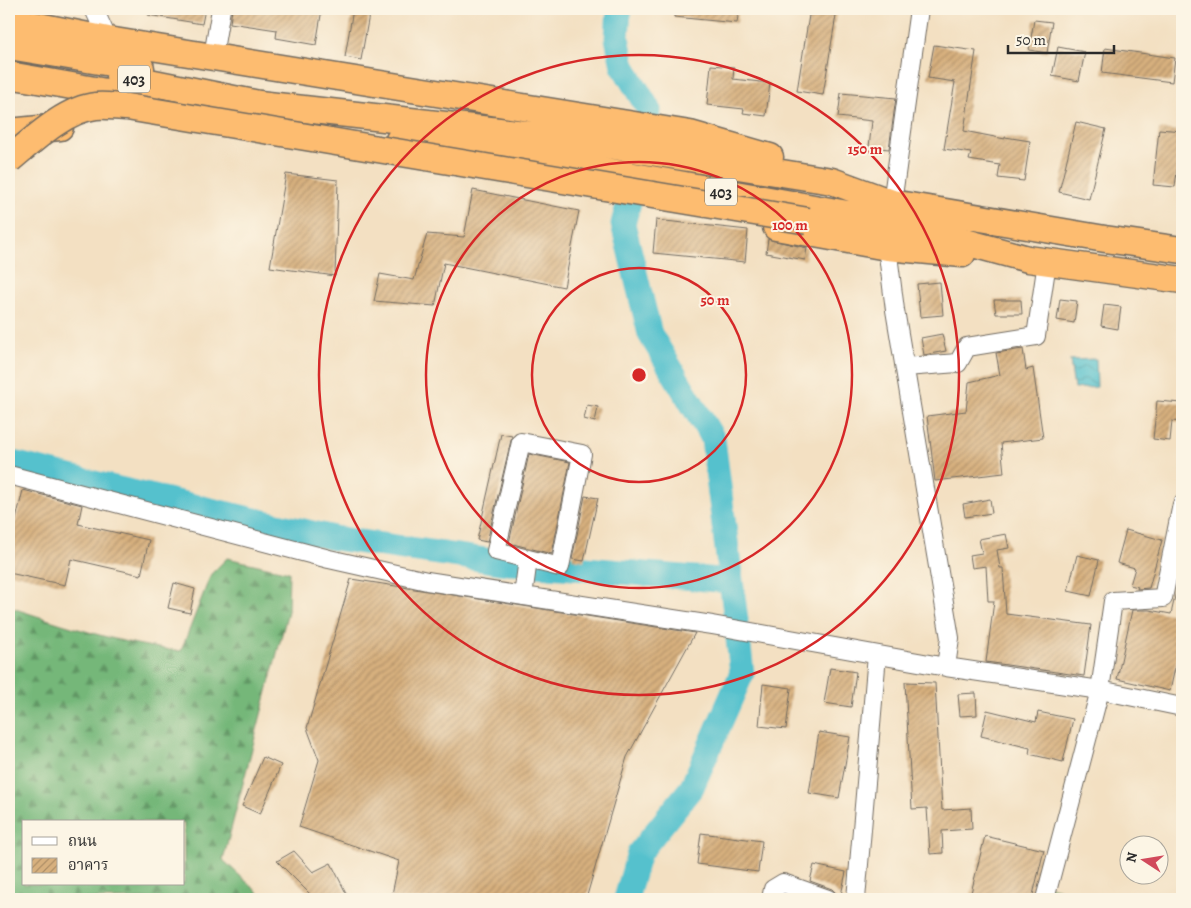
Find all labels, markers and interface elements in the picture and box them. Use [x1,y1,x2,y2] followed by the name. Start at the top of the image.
[1008,22,1115,54] scale bar
[1016,30,1046,50] text: 50 m
[118,66,150,92] road number: 403
[848,139,883,159] text: 150 m
[705,178,737,206] road number: 403
[772,215,808,235] text: 100 m
[700,290,730,310] text: 50 m
[630,366,648,384] centre of rings
[22,820,185,886] legend
[68,831,97,851] text: ถนน
[1118,836,1168,886] north arrow
[1121,850,1142,864] text: N
[68,855,108,875] text: อาคาร

